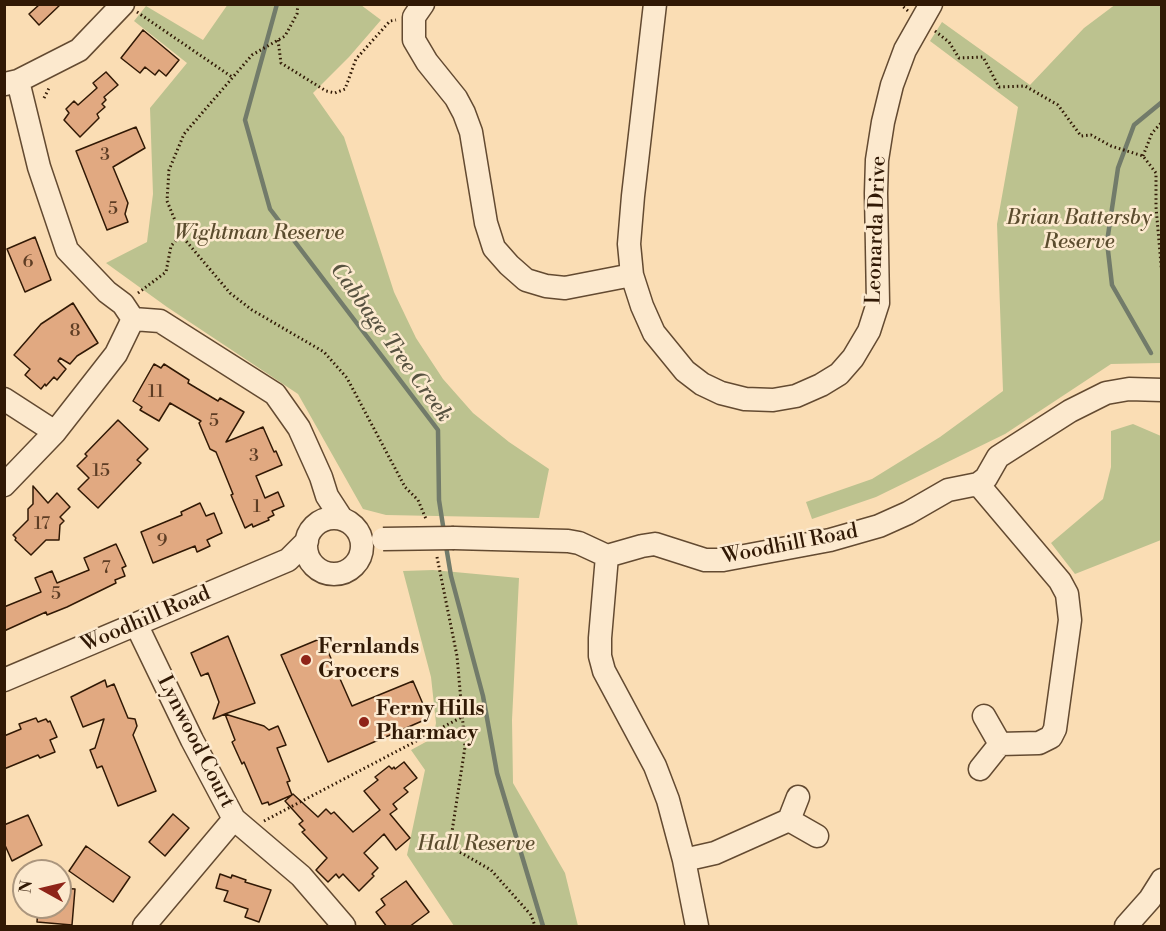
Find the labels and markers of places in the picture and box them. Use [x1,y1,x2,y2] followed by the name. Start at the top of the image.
[318,635,419,685] place label: Fernlands Grocers
[299,653,313,667] marker: Fernlands Grocers
[376,697,485,747] place label: Ferny Hills Pharmacy
[357,715,371,729] marker: Ferny Hills Pharmacy

